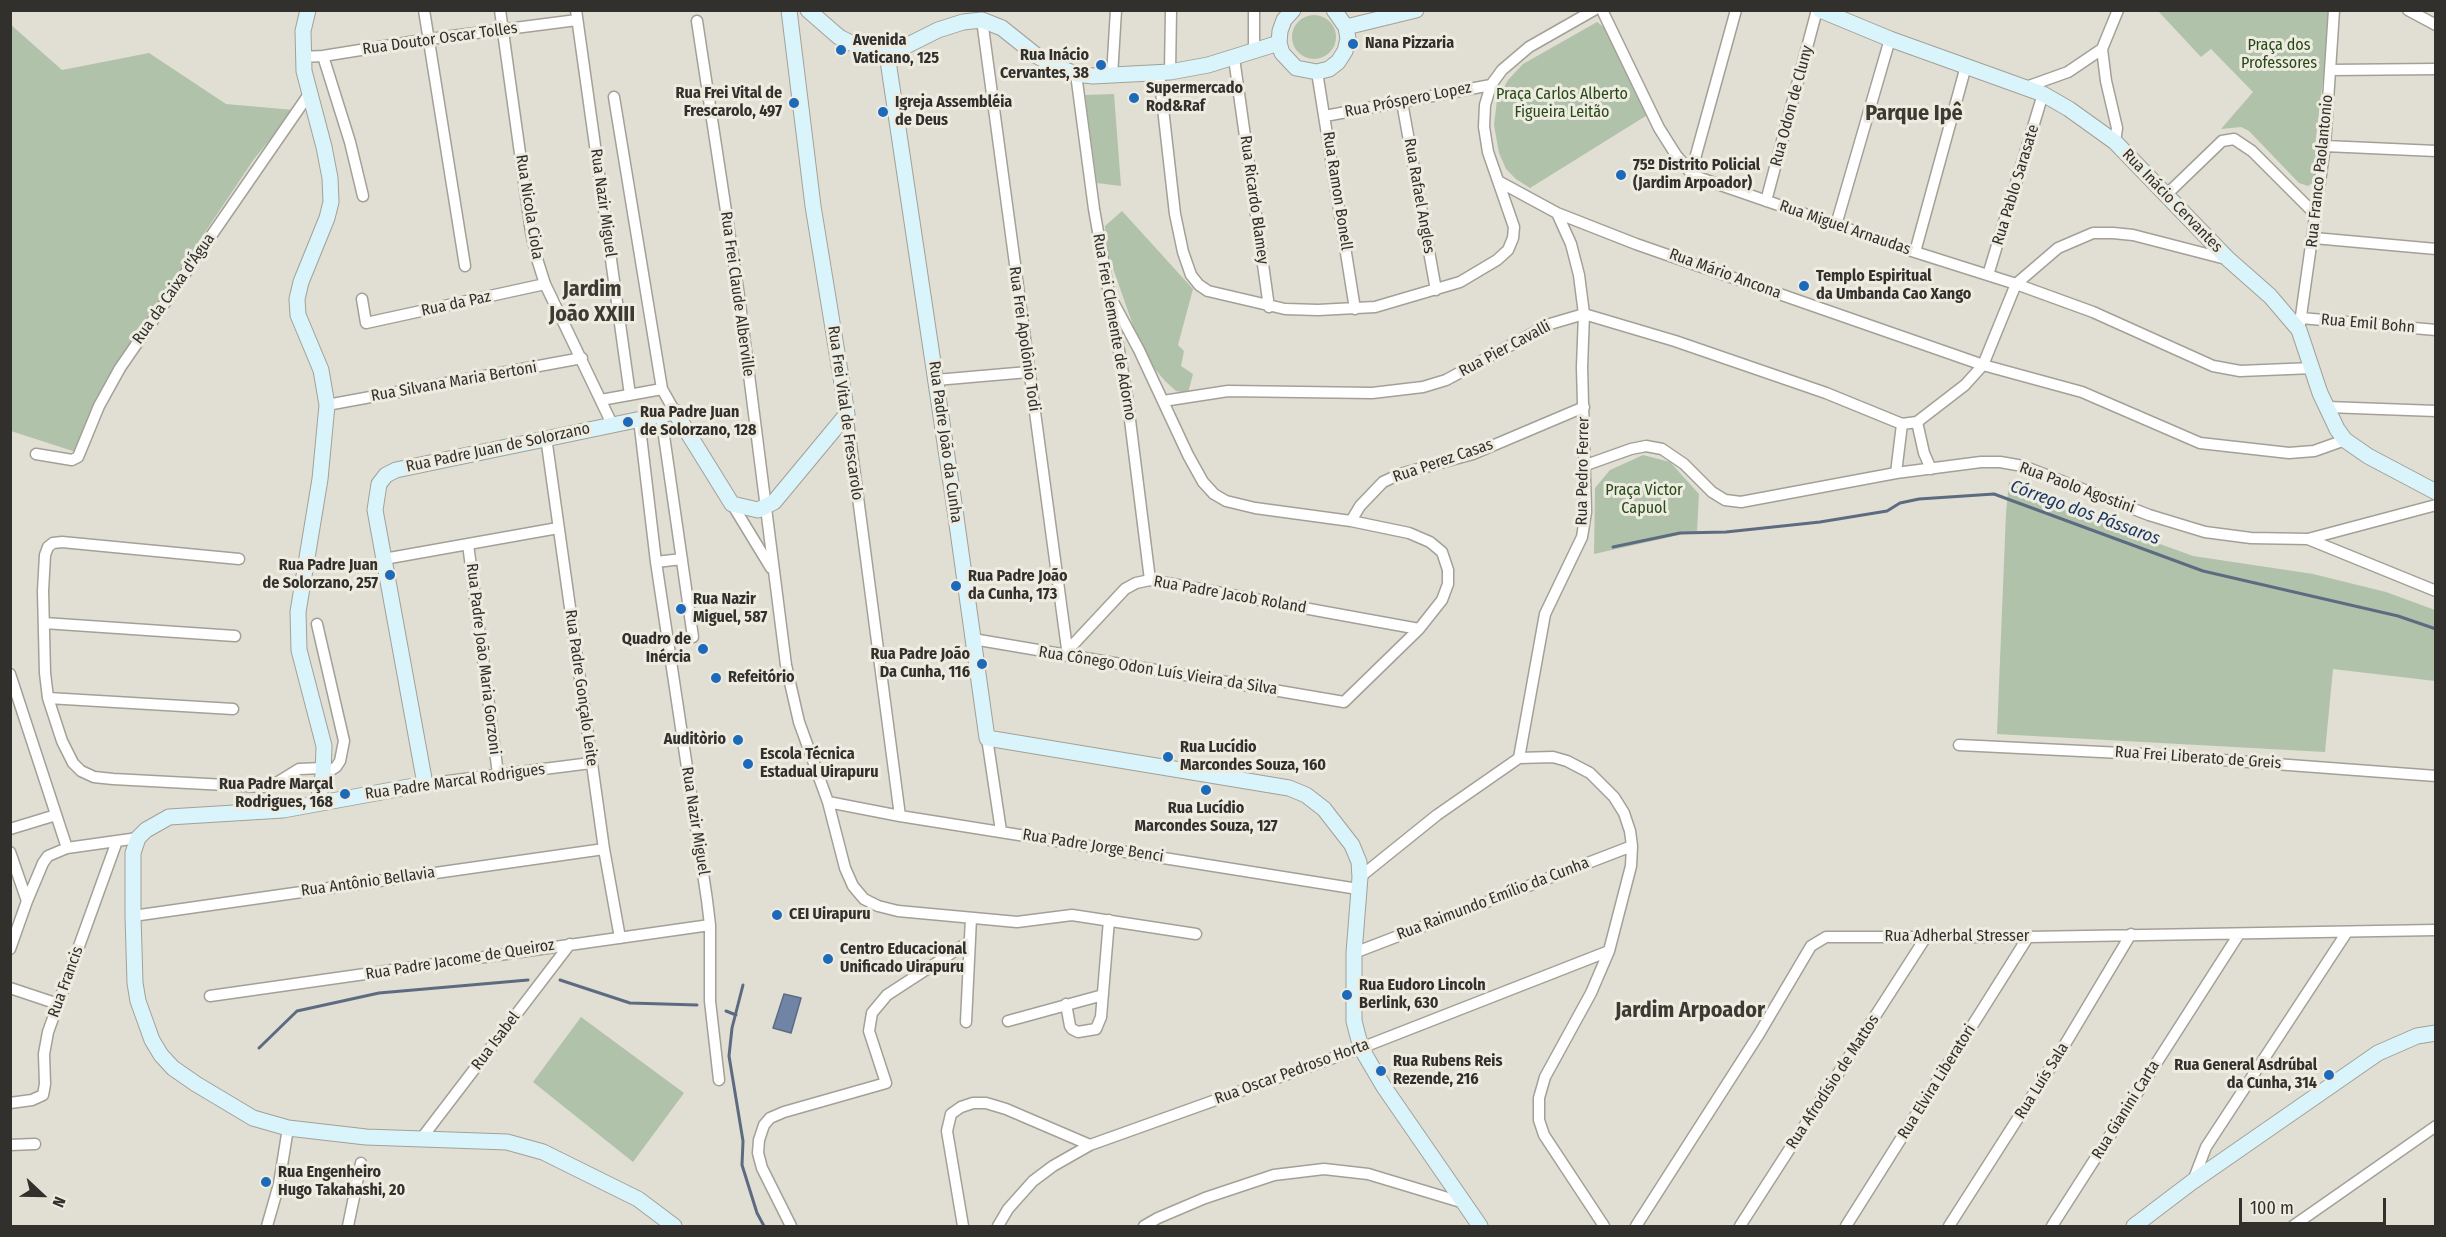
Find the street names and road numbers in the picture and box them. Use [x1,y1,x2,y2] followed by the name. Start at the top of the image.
[361,19,519,59] street label: Rua Doutor Oscar Tolles
[1767,44,1817,168] street label: Rua Odon de Cluny
[1343,78,1473,122] street label: Rua Próspero Lopez
[2302,94,2338,248] street label: Rua Franco Paolantonio
[1989,122,2043,248] street label: Rua Pablo Sarasate
[1318,130,1356,252] street label: Rua Ramon Bonell
[1235,134,1273,266] street label: Rua Ricardo Blamey
[1399,137,1439,255] street label: Rua Rafael Angles
[2118,145,2226,257] street label: Rua Inácio Cervantes
[586,148,620,258] street label: Rua Nazir Miguel
[511,153,547,261] street label: Rua Nicola Ciola
[1777,197,1913,259] street label: Rua Miguel Arnaudas
[716,210,758,378] street label: Rua Frei Claude Alberville
[129,230,219,348] street label: Rua da Caixa d'Água
[1088,232,1140,422] street label: Rua Frei Clemente de Adorno
[1666,245,1784,303] street label: Rua Mário Ancona
[1004,265,1044,413] street label: Rua Frei Apolônio Todi
[419,287,493,321] street label: Rua da Paz
[2320,310,2416,338] street label: Rua Emil Bohn
[1456,317,1554,381] street label: Rua Pier Cavalli
[823,324,867,502] street label: Rua Frei Vital de Frescarolo
[370,358,538,406] street label: Rua Silvana Maria Bertoni
[924,360,966,524] street label: Rua Padre João da Cunha
[1572,416,1594,526] street label: Rua Pedro Ferrer
[404,419,592,477] street label: Rua Padre Juan de Solorzano
[1390,435,1496,487] street label: Rua Perez Casas
[2017,458,2137,518] street label: Rua Paolo Agostini
[462,562,504,756] street label: Rua Padre João Maria Gorzoni
[1152,572,1308,618] street label: Rua Padre Jacob Roland
[561,609,601,767] street label: Rua Padre Gonçalo Leite
[1037,643,1279,699] street label: Rua Cônego Odon Luís Vieira da Silva
[2114,743,2282,773] street label: Rua Frei Liberato de Greis
[364,760,546,804] street label: Rua Padre Marcal Rodrigues
[677,766,713,876] street label: Rua Nazir Miguel
[1021,825,1165,867] street label: Rua Padre Jorge Benci
[1394,853,1592,945] street label: Rua Raimundo Emílio da Cunha
[300,863,436,901] street label: Rua Antônio Bellavia
[1885,927,2029,947] street label: Rua Adherbal Stresser
[364,936,556,984] street label: Rua Padre Jacome de Queiroz
[44,944,88,1020] street label: Rua Francis
[468,1008,524,1074] street label: Rua Isabel
[1782,1011,1884,1153] street label: Rua Afrodísio de Mattos
[1894,1021,1980,1143] street label: Rua Elvira Liberatori
[1212,1035,1372,1109] street label: Rua Oscar Pedroso Horta
[2011,1039,2073,1123] street label: Rua Luís Sala
[2088,1057,2164,1163] street label: Rua Gianini Carta

